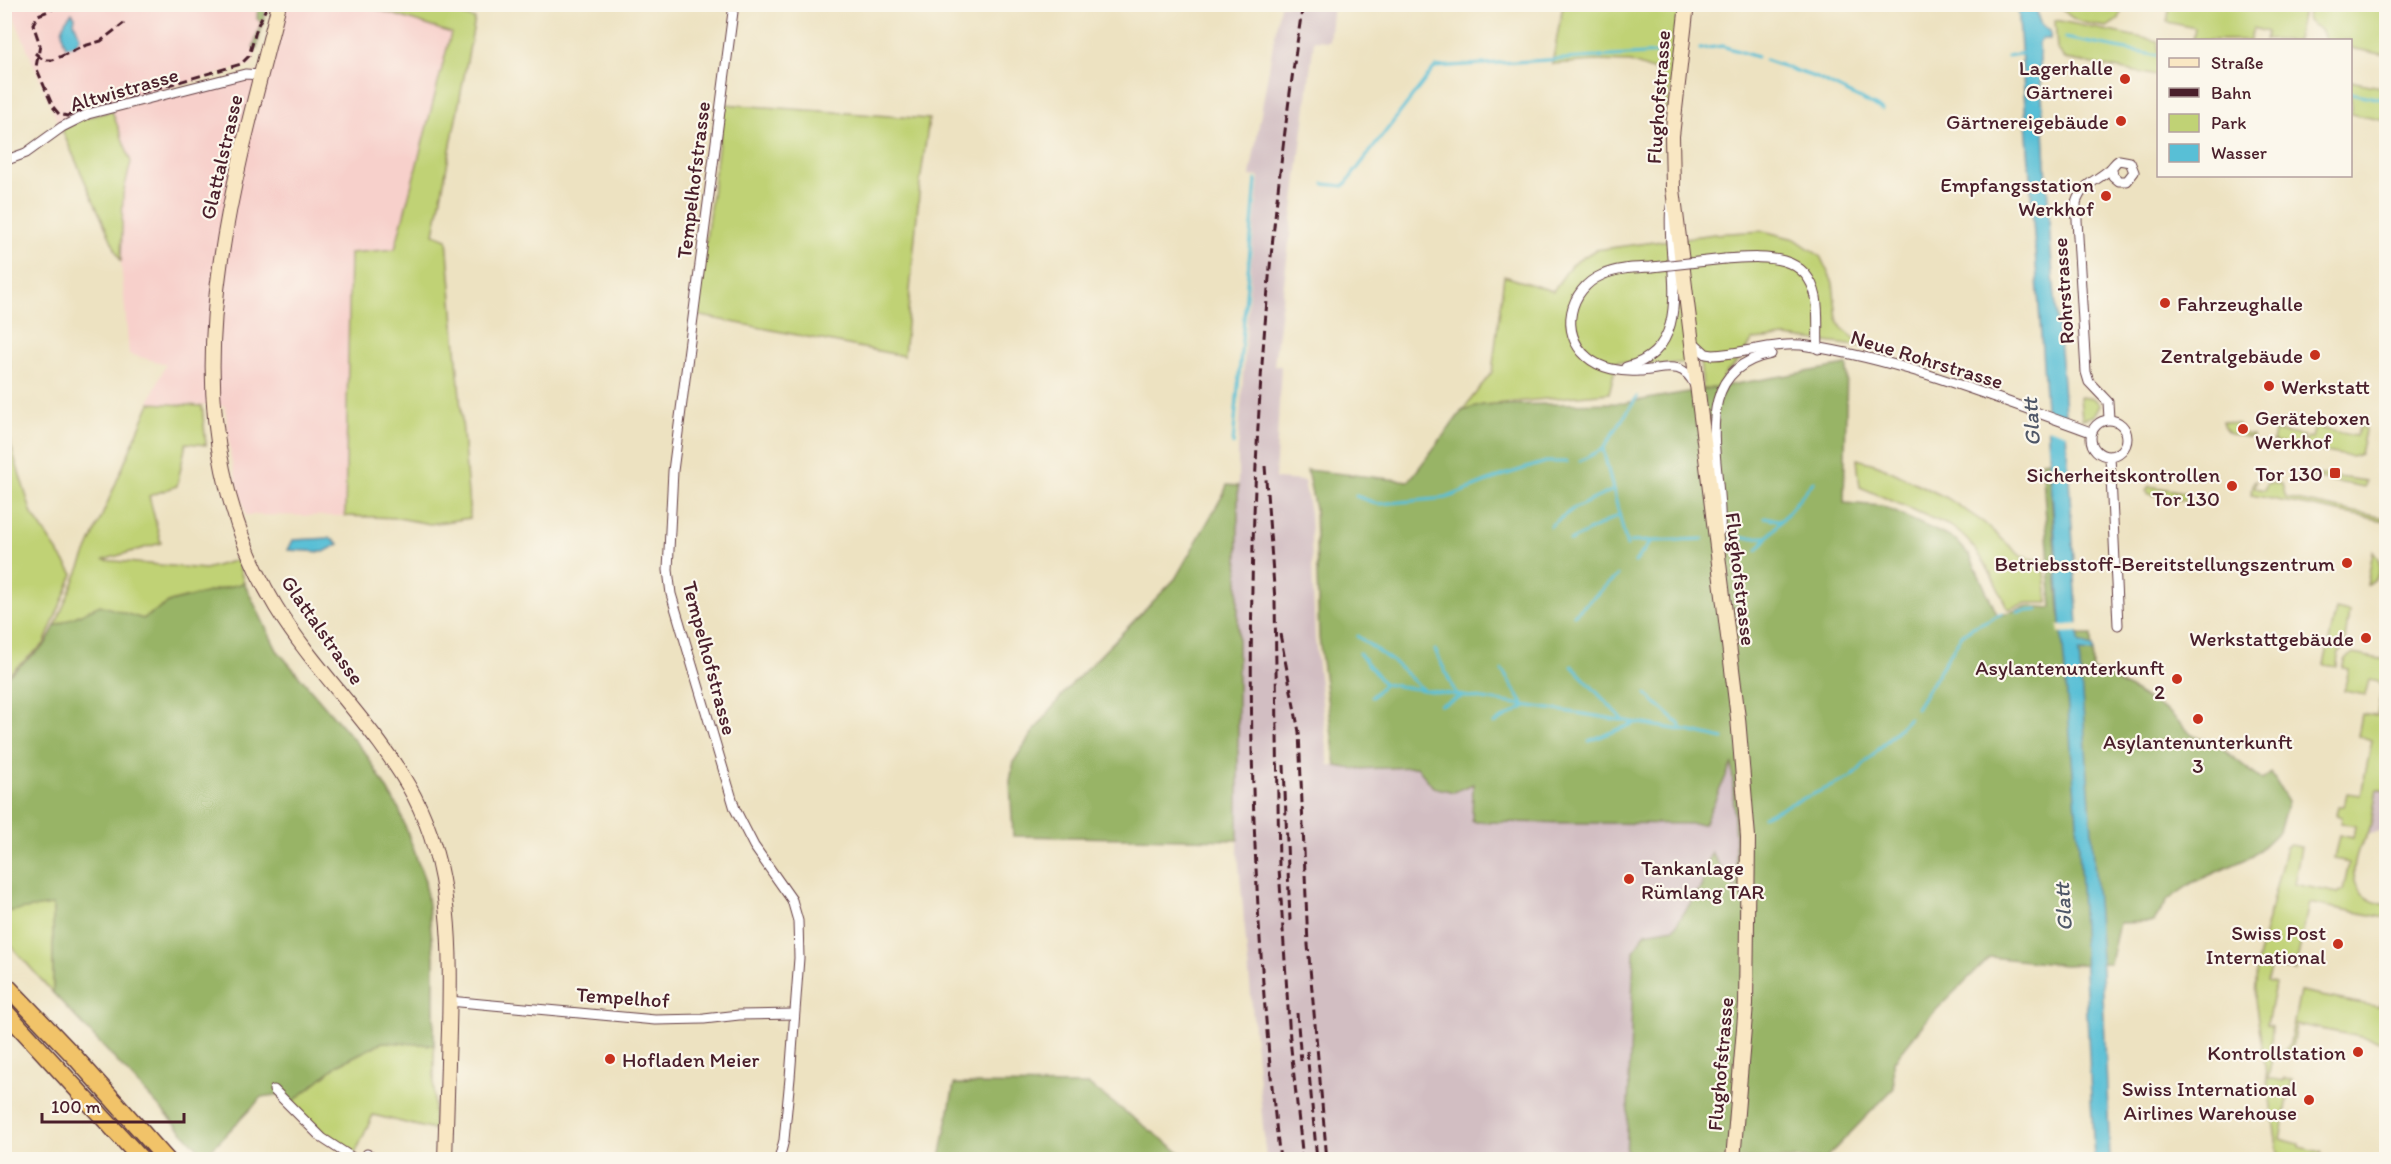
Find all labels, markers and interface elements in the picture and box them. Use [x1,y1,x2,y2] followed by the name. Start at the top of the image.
[1641,29,1675,165] street label: Flughofstrasse
[2157,39,2352,177] legend
[2211,52,2264,74] text: Straße
[2019,55,2113,104] place label: Lagerhalle Gärtnerei
[67,62,181,116] street label: Altwistrasse
[2118,72,2132,86] marker: Lagerhalle Gärtnerei
[2211,82,2252,104] text: Bahn
[194,92,248,222] street label: Glattalstrasse
[671,100,715,260] street label: Tempelhofstrasse
[1946,109,2109,134] place label: Gärtnereigebäude
[2211,112,2246,134] text: Park
[2114,114,2128,128] marker: Gärtnereigebäude
[2211,142,2268,164] text: Wasser
[1940,172,2094,221] place label: Empfangsstation Werkhof
[2099,189,2113,203] marker: Empfangsstation Werkhof
[2047,237,2079,345] street label: Rohrstrasse
[2177,291,2303,316] place label: Fahrzeughalle
[2158,296,2172,310] marker: Fahrzeughalle
[1848,324,2006,394] street label: Neue Rohrstrasse
[2161,343,2303,368] place label: Zentralgebäude
[2308,348,2322,362] marker: Zentralgebäude
[2281,374,2370,399] place label: Werkstatt
[2262,379,2276,393] marker: Werkstatt
[2016,395,2046,447] water label: Glatt
[2255,405,2370,454] place label: Geräteboxen Werkhof
[2236,422,2250,436] marker: Geräteboxen Werkhof
[2255,461,2323,486] place label: Tor 130
[2026,462,2220,511] place label: Sicherheitskontrollen Tor 130
[2328,466,2342,480] marker: Tor 130
[2225,479,2239,493] marker: Sicherheitskontrollen Tor 130
[1720,511,1762,647] street label: Flughofstrasse
[1994,551,2335,576] place label: Betriebsstoff-Bereitstellungszentrum
[2340,556,2354,570] marker: Betriebsstoff-Bereitstellungszentrum
[276,571,370,689] street label: Glattalstrasse
[677,578,743,738] street label: Tempelhofstrasse
[2189,626,2354,651] place label: Werkstattgebäude
[2359,631,2373,645] marker: Werkstattgebäude
[1975,655,2165,704] place label: Asylantenunterkunft 2
[2170,672,2184,686] marker: Asylantenunterkunft 2
[2191,712,2205,726] marker: Asylantenunterkunft 3
[2103,729,2293,778] place label: Asylantenunterkunft 3
[1641,855,1764,904] place label: Tankanlage Rümlang TAR
[1622,872,1636,886] marker: Tankanlage Rümlang TAR
[2048,880,2078,932] water label: Glatt
[2206,920,2326,969] place label: Swiss Post International
[2331,937,2345,951] marker: Swiss Post International
[575,981,671,1013] street label: Tempelhof
[1702,996,1738,1132] street label: Flughofstrasse
[2207,1040,2346,1065] place label: Kontrollstation
[2351,1045,2365,1059] marker: Kontrollstation
[622,1047,760,1072] place label: Hofladen Meier
[603,1052,617,1066] marker: Hofladen Meier
[2122,1076,2297,1125] place label: Swiss International Airlines Warehouse
[42,1086,184,1124] scale bar
[2302,1093,2316,1107] marker: Swiss International Airlines Warehouse
[51,1096,101,1118] text: 100 m

